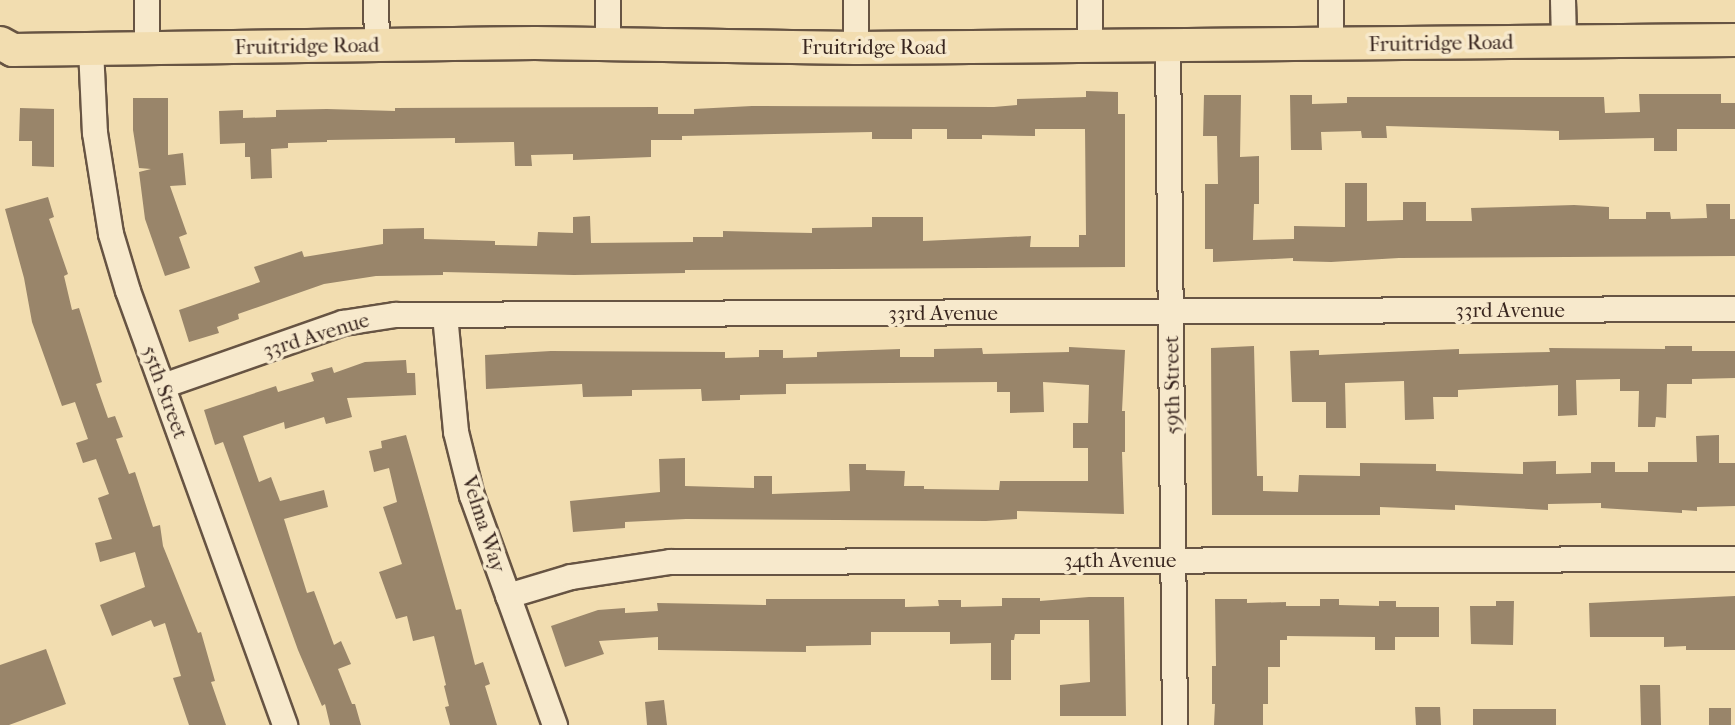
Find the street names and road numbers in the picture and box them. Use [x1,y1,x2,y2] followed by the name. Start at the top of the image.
[1368,29,1514,57] street label: Fruitridge Road
[234,32,380,60] street label: Fruitridge Road
[802,34,946,60] street label: Fruitridge Road
[1455,297,1565,323] street label: 33rd Avenue
[888,300,998,326] street label: 33rd Avenue
[260,307,372,363] street label: 33rd Avenue
[1159,335,1185,435] street label: 59th Street
[137,342,193,442] street label: 55th Street
[457,473,511,575] street label: Velma Way
[1064,547,1176,573] street label: 34th Avenue

